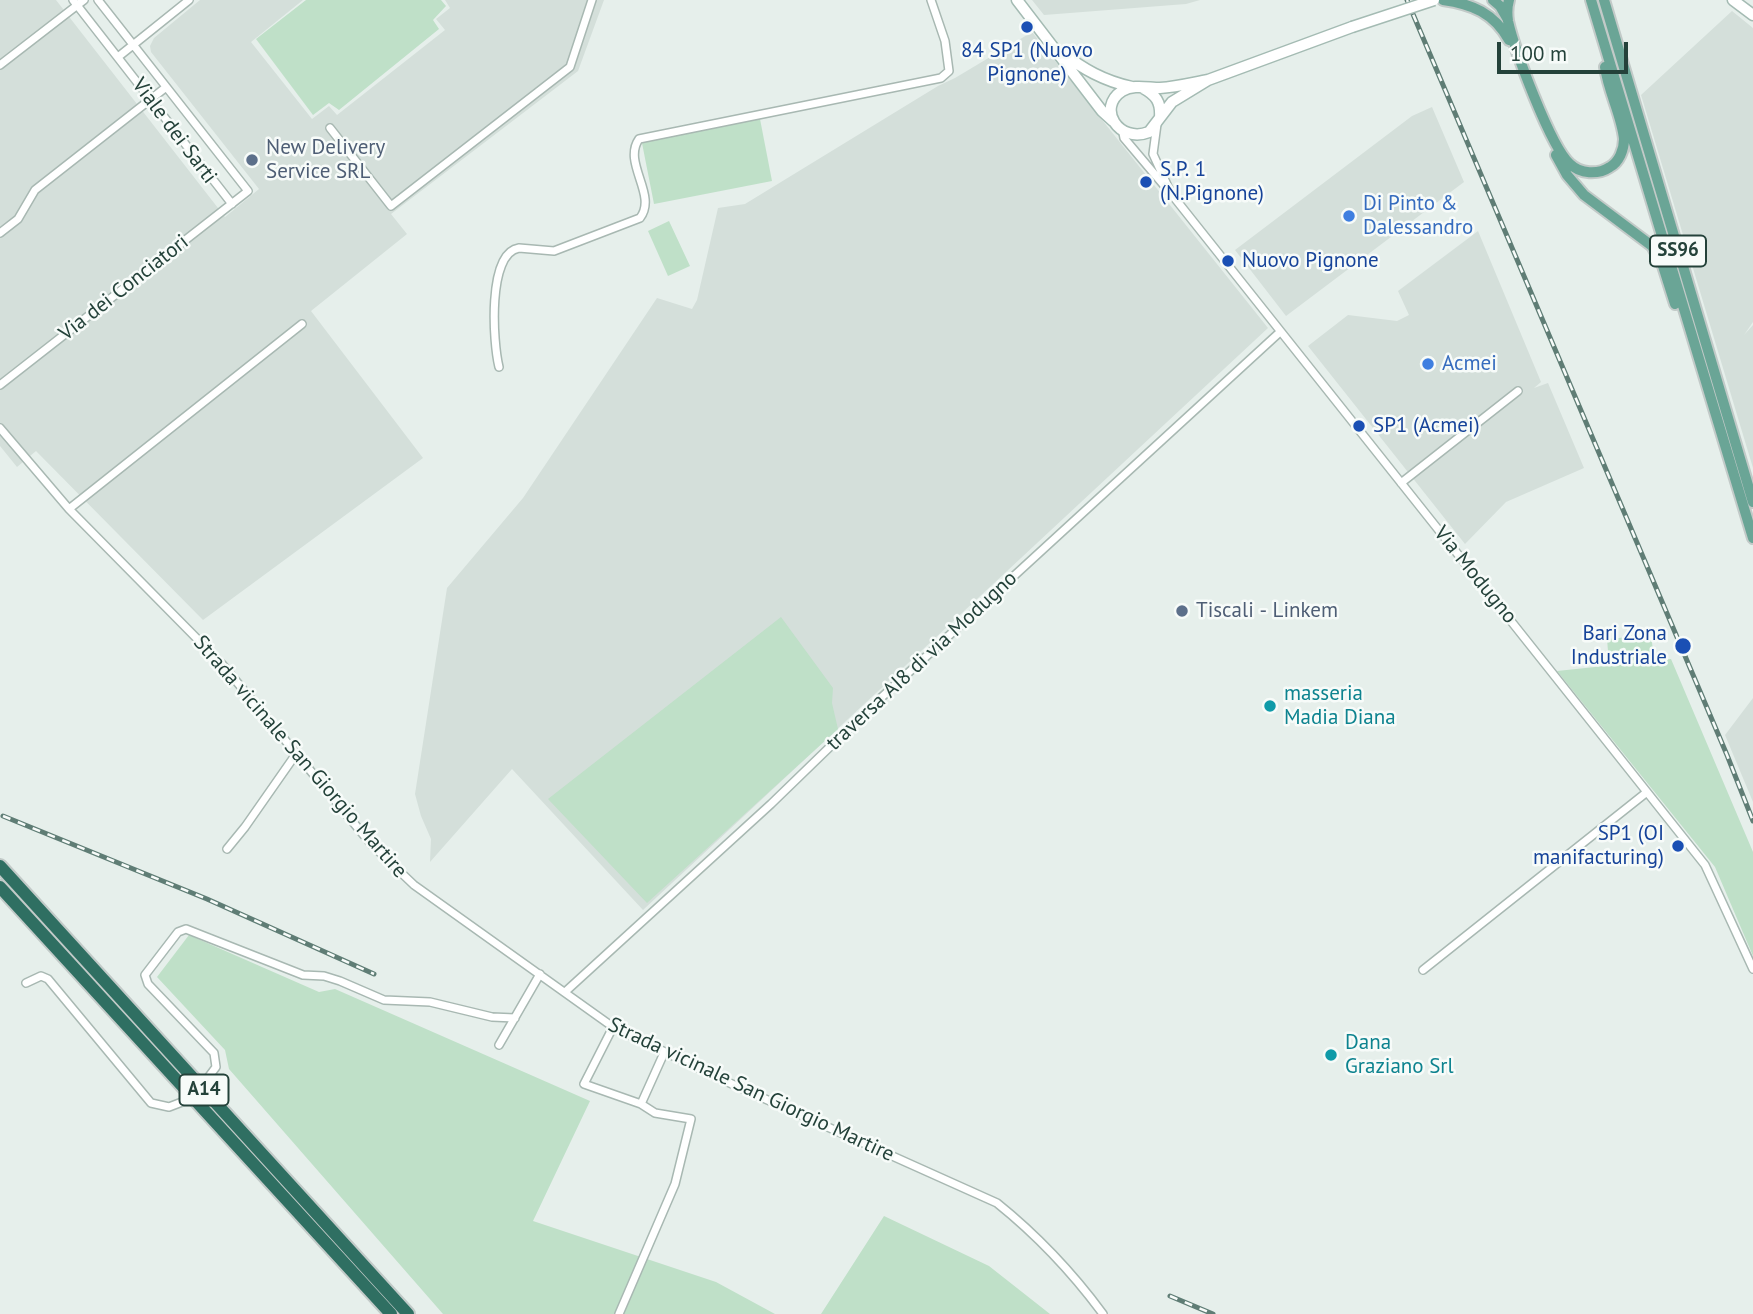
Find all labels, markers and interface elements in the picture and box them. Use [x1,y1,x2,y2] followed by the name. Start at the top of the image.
[1019,19,1035,35] marker: 84 SP1 (Nuovo Pignone)
[1501,28,1632,72] scale bar
[961,38,1093,88] place label: 84 SP1 (Nuovo Pignone)
[1510,40,1567,67] text: 100 m
[126,73,222,189] street label: Viale dei Sarti
[266,135,385,185] place label: New Delivery Service SRL
[244,152,260,168] marker: New Delivery Service SRL
[1160,157,1264,207] place label: S.P. 1 (N.Pignone)
[1138,174,1154,190] marker: S.P. 1 (N.Pignone)
[1363,191,1473,241] place label: Di Pinto & Dalessandro
[1341,208,1357,224] marker: Di Pinto & Dalessandro
[54,230,194,346] street label: Via dei Conciatori
[1650,235,1706,266] road number: SS96
[1242,248,1379,274] place label: Nuovo Pignone
[1220,253,1236,269] marker: Nuovo Pignone
[1442,351,1497,377] place label: Acmei
[1420,356,1436,372] marker: Acmei
[1373,413,1480,439] place label: SP1 (Acmei)
[1351,418,1367,434] marker: SP1 (Acmei)
[1428,521,1522,629] street label: Via Modugno
[821,566,1023,756] street label: traversa AI8 di via Modugno
[1196,598,1338,624] place label: Tiscali - Linkem
[1174,603,1190,619] marker: Tiscali - Linkem
[1571,621,1667,671] place label: Bari Zona Industriale
[188,631,412,883] street label: Strada vicinale San Giorgio Martire
[1673,636,1693,656] marker: Bari Zona Industriale
[1284,681,1396,731] place label: masseria Madia Diana
[1262,698,1278,714] marker: masseria Madia Diana
[1533,821,1664,871] place label: SP1 (OI manifacturing)
[1670,838,1686,854] marker: SP1 (OI manifacturing)
[604,1012,898,1168] street label: Strada vicinale San Giorgio Martire
[1345,1030,1454,1080] place label: Dana Graziano Srl
[1323,1047,1339,1063] marker: Dana Graziano Srl
[180,1074,228,1106] road number: A14

